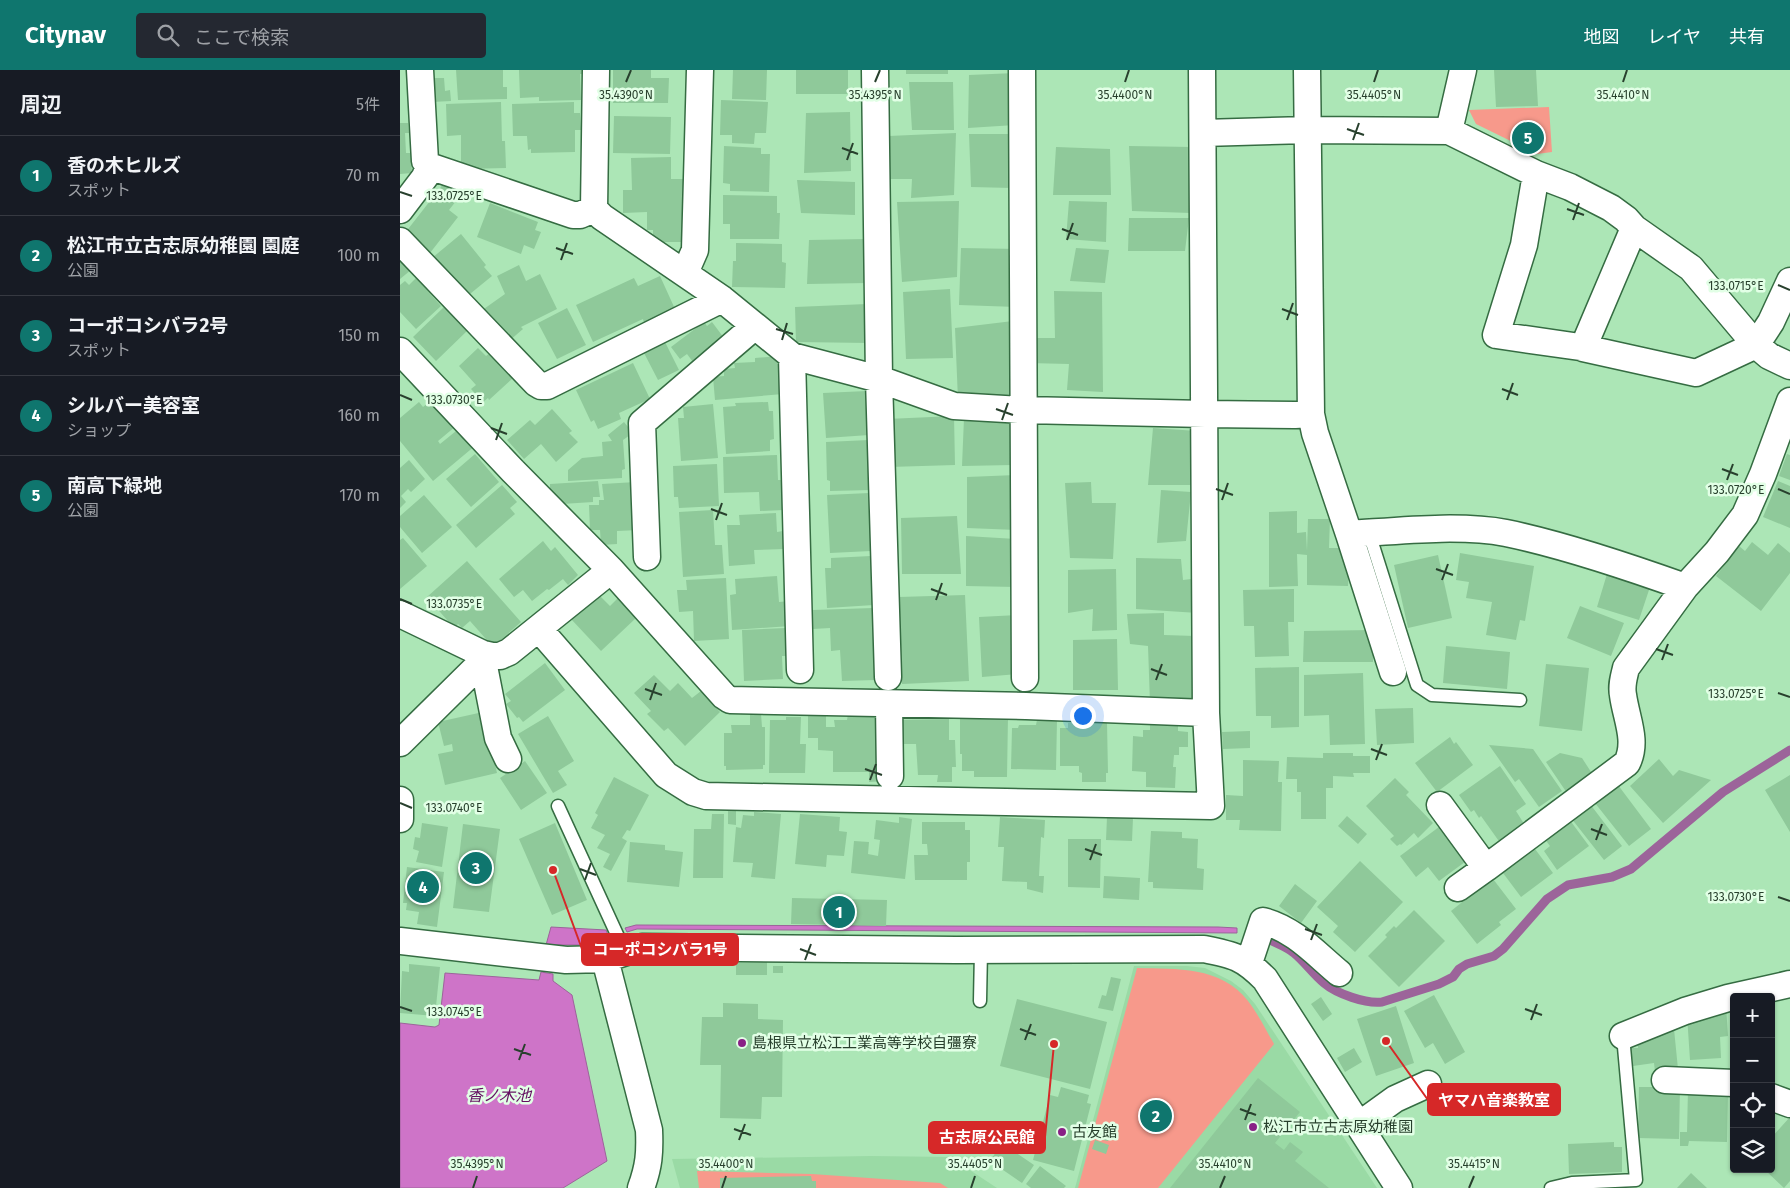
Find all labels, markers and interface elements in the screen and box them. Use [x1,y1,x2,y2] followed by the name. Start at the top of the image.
[136,13,486,58] search box
[25,21,106,49] text: Citynav
[154,21,182,49] icon: search
[194,26,289,49] text: ここで検索
[1584,26,1620,48] text: 地図
[1648,26,1701,48] text: レイヤ
[1729,26,1765,48] text: 共有
[599,88,653,102] text: 35.4390°N
[848,88,902,102] text: 35.4395°N
[1097,88,1153,102] text: 35.4400°N
[1347,88,1401,102] text: 35.4405°N
[1597,88,1649,102] text: 35.4410°N
[20,92,62,118] text: 周辺
[356,95,380,114] text: 5件
[1512,119,1544,157] pin: 5
[67,154,181,177] text: 香の木ヒルズ
[32,166,40,185] text: 1
[346,166,380,185] text: 70 m
[67,181,131,200] text: スポット
[426,189,482,203] text: 133.0725°E
[67,234,300,257] text: 松江市立古志原幼稚園 園庭
[32,246,40,265] text: 2
[337,246,380,265] text: 100 m
[67,261,99,280] text: 公園
[1708,279,1764,293] text: 133.0715°E
[67,314,228,337] text: コーポコシバラ2号
[32,326,40,345] text: 3
[338,326,380,345] text: 150 m
[67,341,131,360] text: スポット
[426,393,482,407] text: 133.0730°E
[67,394,200,417] text: シルバー美容室
[31,406,41,425] text: 4
[338,406,380,425] text: 160 m
[67,421,131,440] text: ショップ
[67,474,162,497] text: 南高下緑地
[1708,483,1764,497] text: 133.0720°E
[32,486,40,505] text: 5
[339,486,380,505] text: 170 m
[67,501,99,520] text: 公園
[426,597,482,611] text: 133.0735°E
[1708,687,1764,701] text: 133.0725°E
[1070,703,1096,729] your location
[426,801,483,815] text: 133.0740°E
[460,849,492,887] pin: 3
[407,868,439,906] pin: 4
[1708,890,1764,904] text: 133.0730°E
[823,893,855,931] pin: 1
[582,934,738,965] callout: コーポコシバラ1号
[593,940,727,959] text: コーポコシバラ1号
[1730,993,1775,1173] map controls
[1730,993,1775,1038] button: +
[426,1005,482,1019] text: 133.0745°E
[752,1034,977,1052] place label: 島根県立松江工業高等学校自彊寮
[736,1037,748,1049] marker: 島根県立松江工業高等学校自彊寮
[1730,1038,1775,1083] button: −
[1730,1083,1775,1128] button: locate
[1428,1084,1560,1115] callout: ヤマハ音楽教室
[467,1086,533,1105] water label: 香ノ木池
[1438,1091,1550,1110] text: ヤマハ音楽教室
[1140,1097,1172,1135] pin: 2
[1263,1118,1413,1136] place label: 松江市立古志原幼稚園
[1247,1121,1259,1133] marker: 松江市立古志原幼稚園
[929,1122,1045,1153] callout: 古志原公民館
[1072,1123,1117,1141] place label: 古友館
[1056,1126,1068,1138] marker: 古友館
[939,1128,1035,1147] text: 古志原公民館
[1730,1128,1775,1173] button: layers
[450,1157,504,1171] text: 35.4395°N
[698,1157,754,1171] text: 35.4400°N
[948,1157,1002,1171] text: 35.4405°N
[1199,1157,1251,1171] text: 35.4410°N
[1448,1157,1500,1171] text: 35.4415°N

